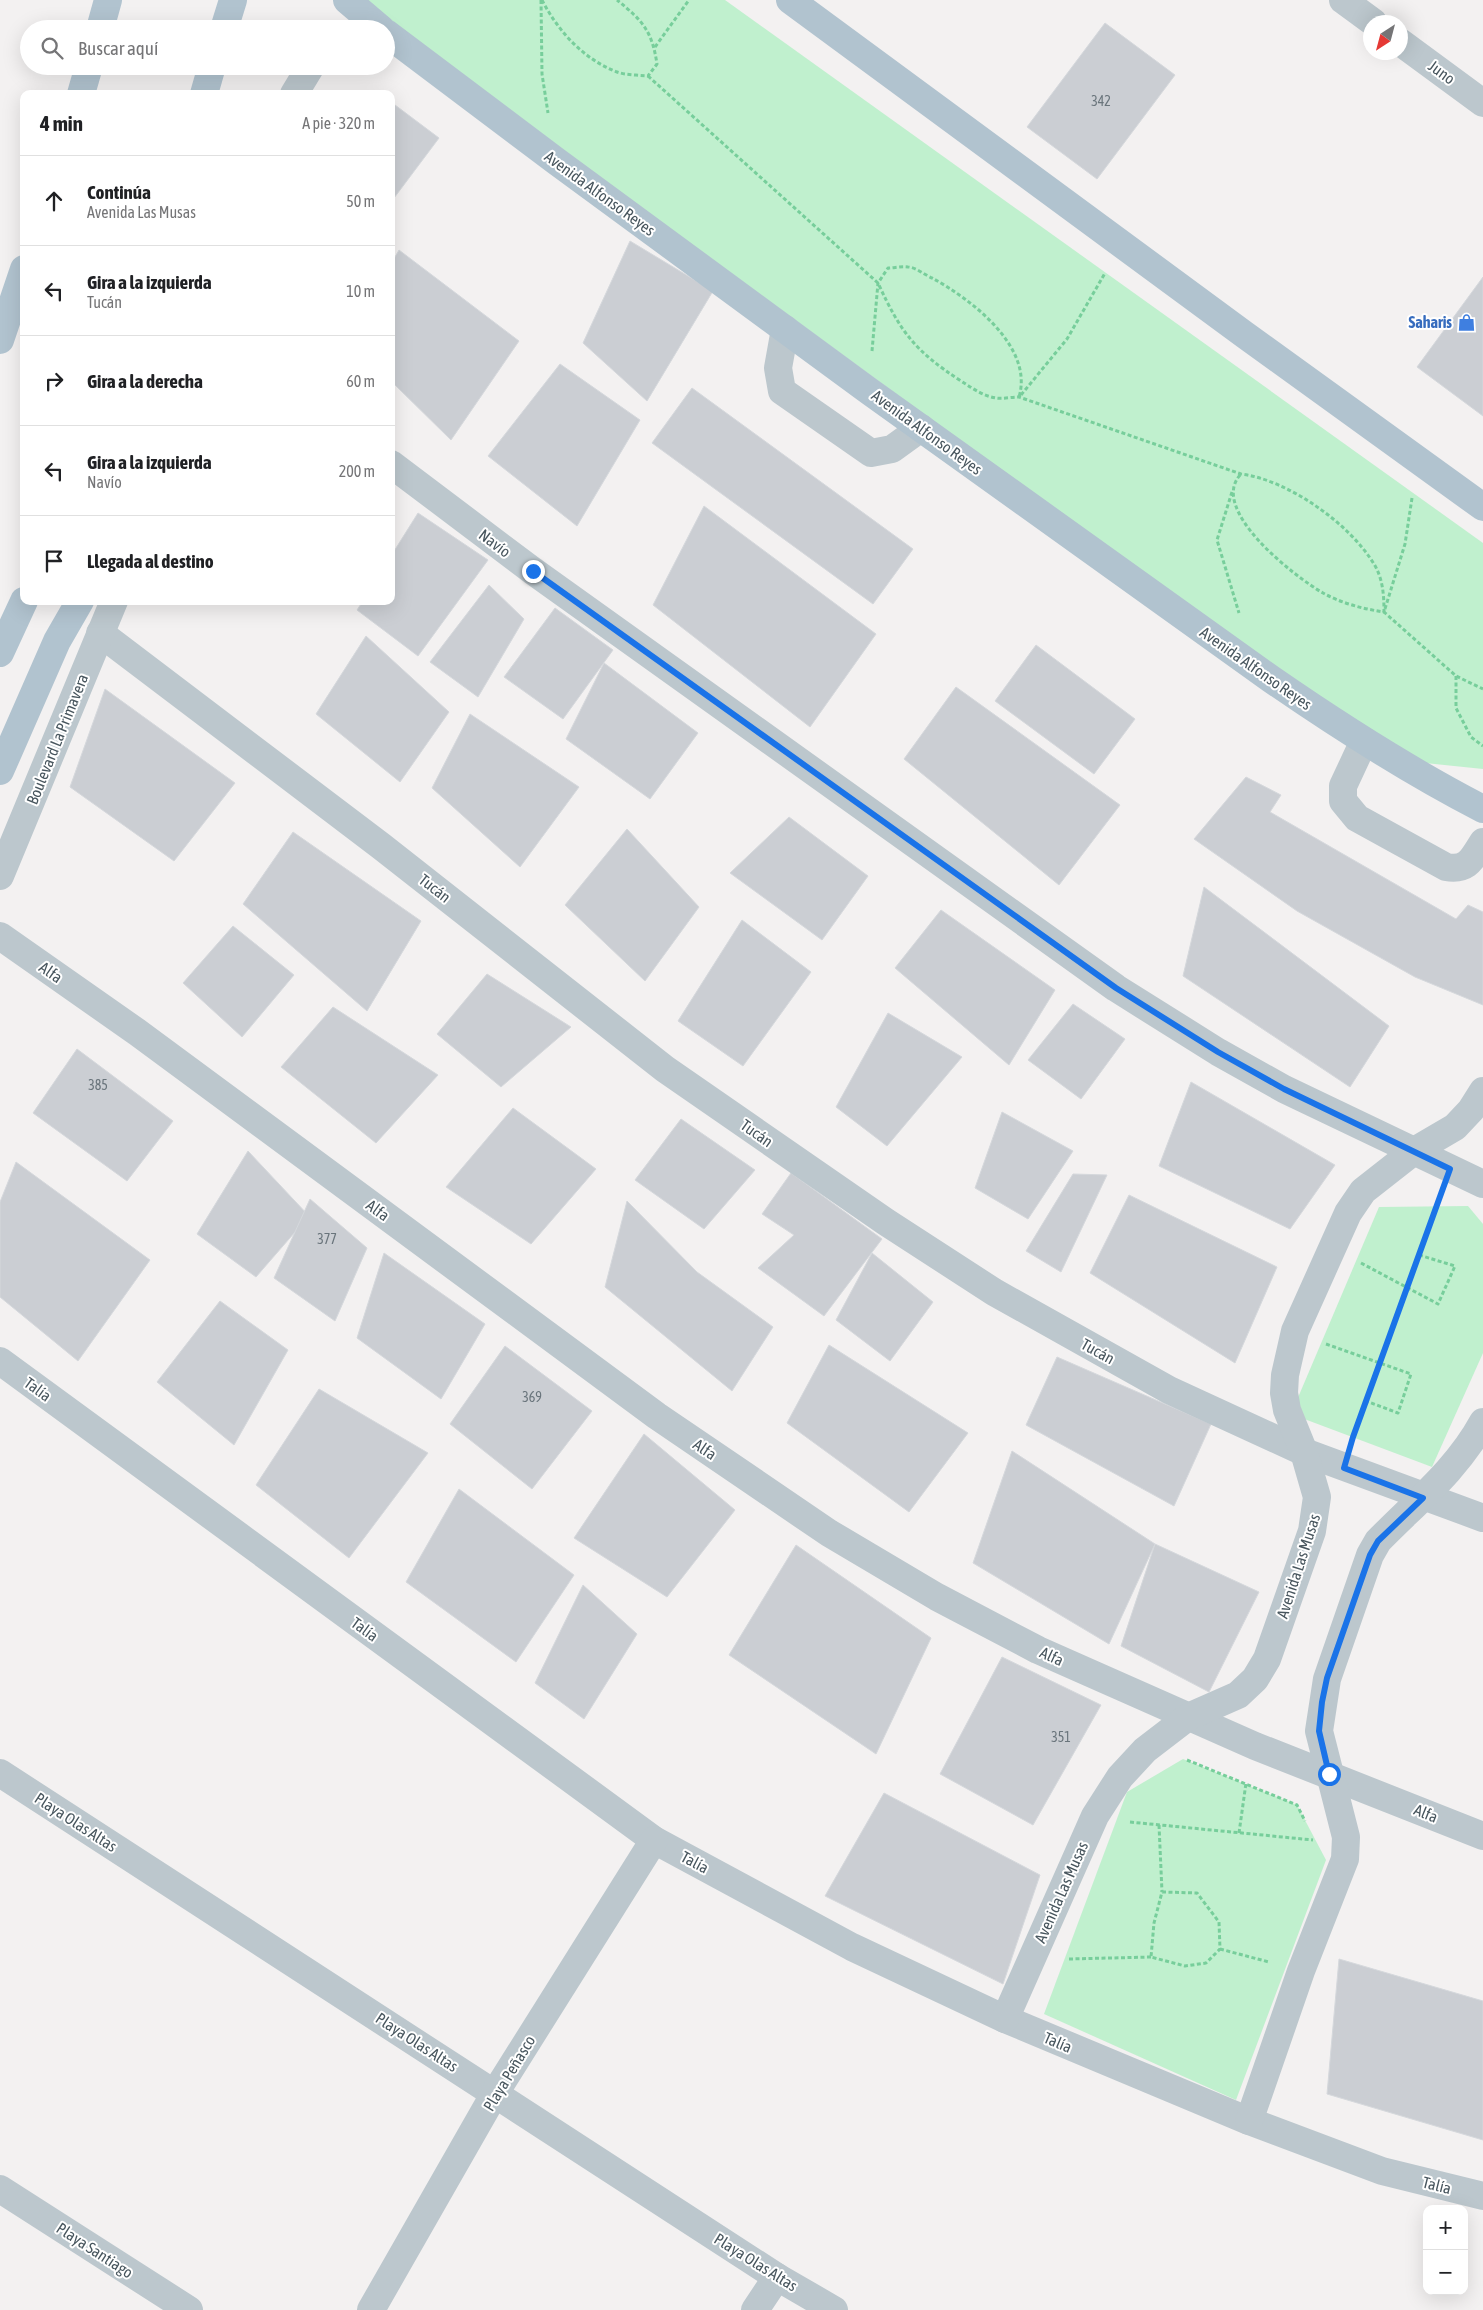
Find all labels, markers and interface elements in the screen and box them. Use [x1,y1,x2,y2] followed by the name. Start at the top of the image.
[1363,15,1408,60] north arrow
[20,20,395,75] search box
[38,34,66,62] icon: search
[78,37,158,59] text: Buscar aquí
[1425,56,1459,88] street label: Juno
[1091,93,1111,109] house number: 342
[40,111,83,135] text: 4 min
[302,114,375,132] text: A pie · 320 m
[541,147,659,240] street label: Avenida Alfonso Reyes
[87,181,151,203] text: Continúa
[40,187,68,215] icon: ahead
[346,192,375,210] text: 50 m
[87,203,196,221] text: Avenida Las Musas
[87,271,212,293] text: Gira a la izquierda
[40,277,68,305] icon: left
[346,282,375,300] text: 10 m
[87,293,122,311] text: Tucán
[1456,312,1476,332] shop icon: Saharis
[1409,313,1452,331] place label: Saharis
[40,367,68,395] icon: right
[87,370,203,392] text: Gira a la derecha
[346,372,375,390] text: 60 m
[868,386,986,479] street label: Avenida Alfonso Reyes
[87,451,212,473] text: Gira a la izquierda
[40,457,68,485] icon: left
[339,462,375,480] text: 200 m
[87,473,122,491] text: Navío
[476,525,514,561] street label: Navío
[40,547,68,575] icon: arrive
[87,550,214,572] text: Llegada al destino
[522,560,545,583] route end
[1196,623,1315,714] street label: Avenida Alfonso Reyes
[23,671,91,807] street label: Boulevard La Primavera
[416,870,454,906] street label: Tucán
[36,958,66,986] street label: Alfa
[88,1077,108,1093] house number: 385
[737,1116,777,1150] street label: Tucán
[363,1196,393,1224] street label: Alfa
[317,1231,337,1247] house number: 377
[1078,1335,1118,1367] street label: Tucán
[21,1373,55,1405] street label: Talía
[522,1389,542,1405] house number: 369
[690,1435,720,1463] street label: Alfa
[1273,1511,1323,1621] street label: Avenida Las Musas
[348,1613,382,1645] street label: Talía
[1037,1643,1067,1669] street label: Alfa
[1051,1729,1071,1745] house number: 351
[1318,1763,1341,1786] route start
[31,1789,121,1856] street label: Playa Olas Altas
[1412,1800,1440,1826] street label: Alfa
[1031,1838,1091,1945] street label: Avenida Las Musas
[678,1847,712,1877] street label: Talía
[372,2009,462,2076] street label: Playa Olas Altas
[1041,2028,1075,2056] street label: Talía
[479,2032,539,2115] street label: Playa Peñasco
[1421,2173,1453,2197] street label: Talía
[1423,2205,1468,2295] map controls
[1423,2205,1468,2250] button: +
[53,2219,137,2282] street label: Playa Santiago
[711,2229,801,2296] street label: Playa Olas Altas
[1423,2250,1468,2295] button: −

